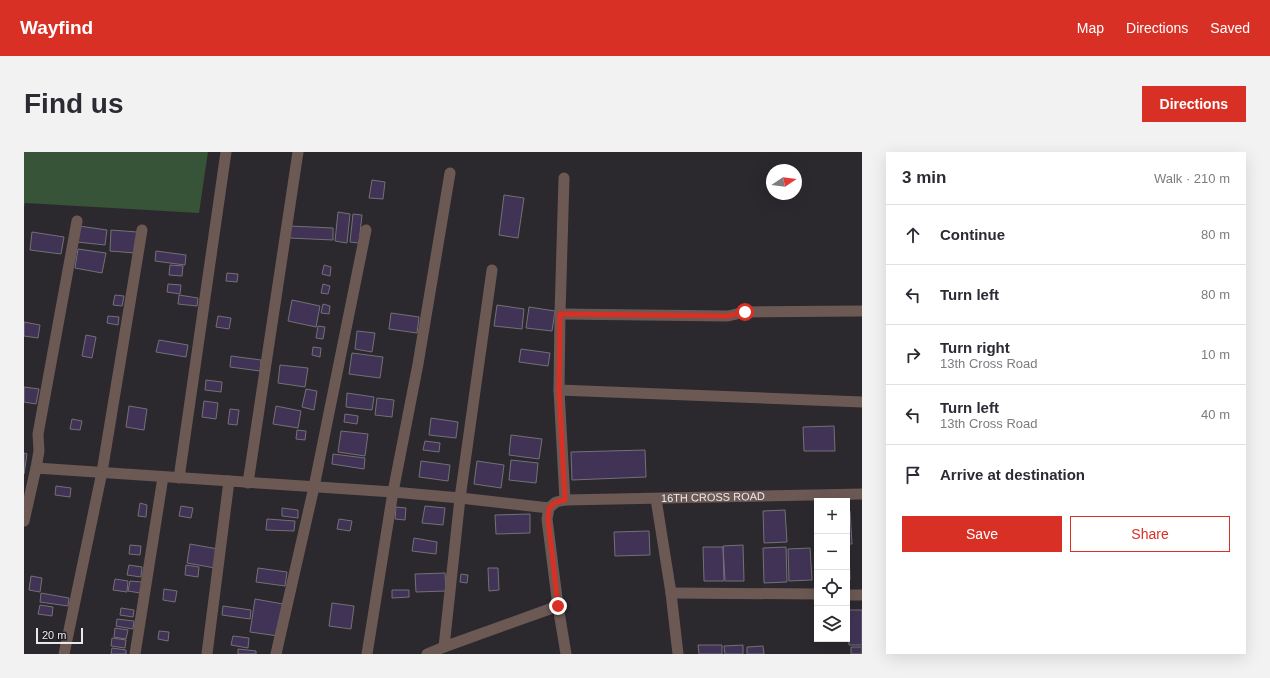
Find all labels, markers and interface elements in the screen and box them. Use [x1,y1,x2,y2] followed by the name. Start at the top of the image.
[20,17,93,38] text: Wayfind
[1077,20,1104,36] text: Map
[1126,20,1188,36] text: Directions
[1210,20,1250,36] text: Saved
[1142,86,1246,122] button: Directions
[24,88,124,119] text: Find us
[766,164,802,200] north arrow
[902,168,946,187] text: 3 min
[1154,171,1230,186] text: Walk · 210 m
[902,224,924,246] icon: ahead
[940,226,1005,243] text: Continue
[1201,227,1230,242] text: 80 m
[902,284,924,306] icon: left
[940,286,999,303] text: Turn left
[1201,287,1230,302] text: 80 m
[736,303,754,321] route start
[940,339,1010,356] text: Turn right
[902,344,924,366] icon: right
[1201,347,1230,362] text: 10 m
[940,356,1038,371] text: 13th Cross Road
[940,399,999,416] text: Turn left
[902,404,924,426] icon: left
[1201,407,1230,422] text: 40 m
[940,416,1038,431] text: 13th Cross Road
[902,464,924,486] icon: arrive
[940,466,1085,483] text: Arrive at destination
[661,490,765,504] street label: 16TH CROSS ROAD
[814,498,850,642] map controls
[814,498,850,534] button: +
[902,516,1062,552] button: Save
[1070,516,1230,552] button: Share
[814,534,850,570] button: −
[814,570,850,606] button: locate
[549,597,567,615] route end
[814,606,850,642] button: layers
[36,626,83,645] scale bar
[42,629,66,641] text: 20 m

